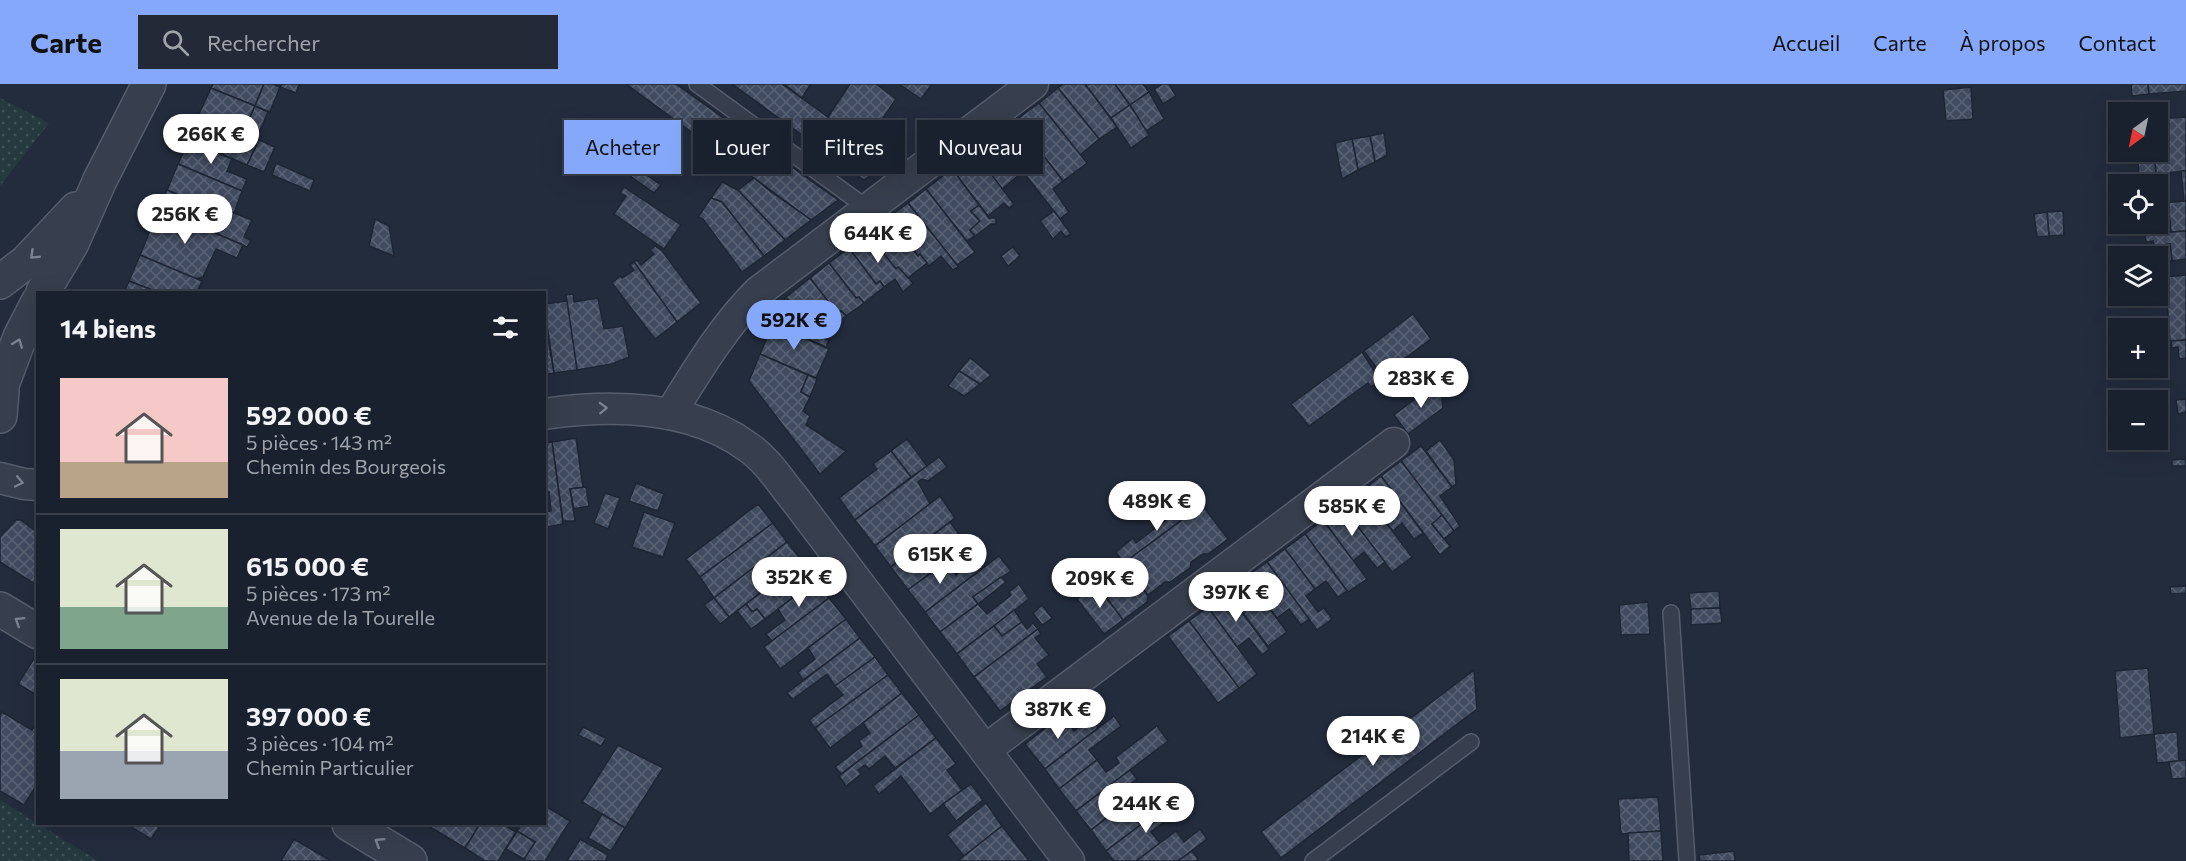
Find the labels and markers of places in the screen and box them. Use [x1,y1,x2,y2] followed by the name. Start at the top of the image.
[162,114,260,165] pin: 266K €
[136,194,234,245] pin: 256K €
[829,213,927,264] pin: 644K €
[745,300,843,351] pin: 592K €
[1372,358,1470,409] pin: 283K €
[1108,481,1206,532] pin: 489K €
[1303,486,1401,537] pin: 585K €
[891,534,989,585] pin: 615K €
[750,557,848,608] pin: 352K €
[1051,558,1149,609] pin: 209K €
[1187,572,1285,623] pin: 397K €
[1009,689,1107,740] pin: 387K €
[1324,716,1422,767] pin: 214K €
[1097,783,1195,834] pin: 244K €

